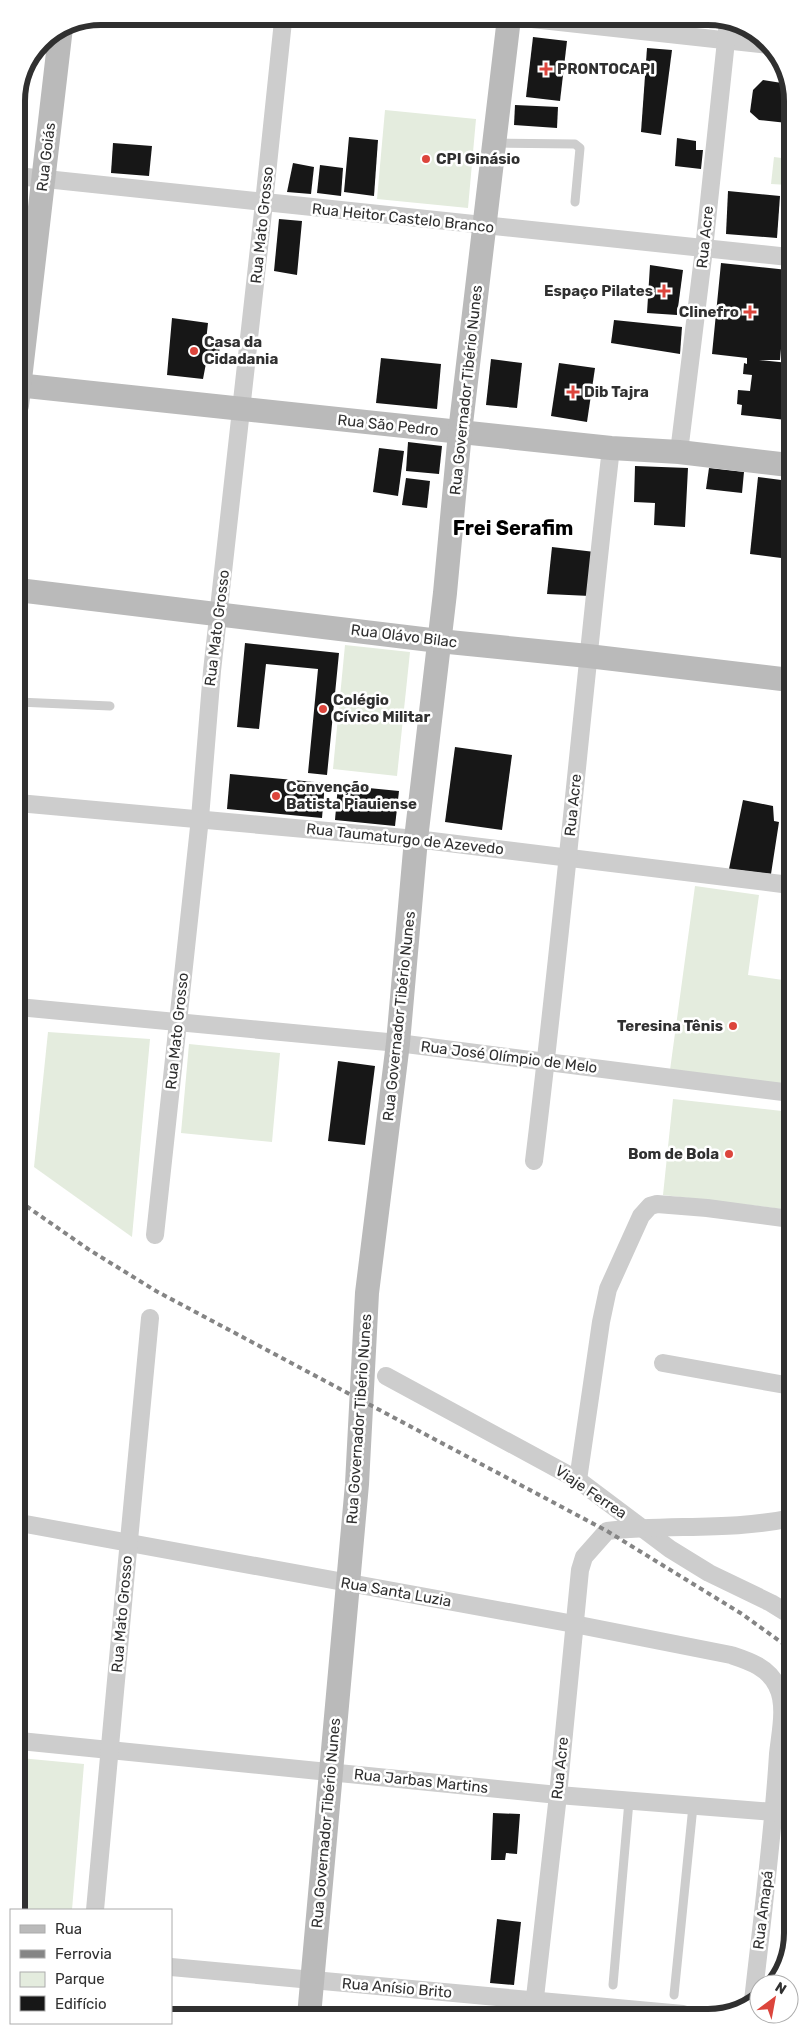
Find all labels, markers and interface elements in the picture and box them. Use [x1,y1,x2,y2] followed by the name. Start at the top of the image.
[557,60,655,78] place label: PRONTOCAPI
[539,62,553,76] marker: PRONTOCAPI
[33,121,59,192] street label: Rua Goiás
[436,150,520,168] place label: CPI Ginásio
[420,153,432,165] marker: CPI Ginásio
[247,166,277,284] street label: Rua Mato Grosso
[311,199,495,237] street label: Rua Heitor Castelo Branco
[693,205,717,269] street label: Rua Acre
[544,282,653,300] place label: Espaço Pilates
[446,284,486,496] street label: Rua Governador Tibério Nunes
[657,284,671,298] marker: Espaço Pilates
[679,303,739,321] place label: Clinefro
[743,305,757,319] marker: Clinefro
[204,333,278,368] place label: Casa da Cidadania
[188,345,200,357] marker: Casa da Cidadania
[584,383,649,401] place label: Dib Tajra
[566,385,580,399] marker: Dib Tajra
[336,411,440,439] street label: Rua São Pedro
[453,516,573,540] district label: Frei Serafim
[201,569,233,687] street label: Rua Mato Grosso
[350,621,458,651] street label: Rua Olávo Bilac
[333,691,430,726] place label: Colégio Cívico Militar
[317,703,329,715] marker: Colégio Cívico Militar
[561,773,585,837] street label: Rua Acre
[286,778,417,813] place label: Convenção Batista Piauiense
[270,790,282,802] marker: Convenção Batista Piauiense
[305,820,505,858] street label: Rua Taumaturgo de Azevedo
[379,910,419,1122] street label: Rua Governador Tibério Nunes
[162,972,192,1090] street label: Rua Mato Grosso
[617,1017,723,1035] place label: Teresina Tênis
[727,1020,739,1032] marker: Teresina Tênis
[420,1037,598,1077] street label: Rua José Olímpio de Melo
[628,1145,719,1163] place label: Bom de Bola
[723,1148,735,1160] marker: Bom de Bola
[343,1313,375,1525] street label: Rua Governador Tibério Nunes
[552,1461,630,1523] street label: Viaje Ferrea
[108,1555,136,1673] street label: Rua Mato Grosso
[339,1573,453,1611] street label: Rua Santa Luzia
[308,1717,344,1929] street label: Rua Governador Tibério Nunes
[548,1736,572,1800] street label: Rua Acre
[353,1765,489,1797] street label: Rua Jarbas Martins
[749,1870,777,1950] street label: Rua Amapá
[10,1909,172,2024] legend
[55,1920,82,1938] text: Rua
[55,1945,112,1963] text: Ferrovia
[55,1970,105,1988] text: Parque
[341,1974,453,2002] street label: Rua Anísio Brito
[749,1974,799,2024] north arrow
[772,1979,789,1998] text: N
[55,1995,107,2013] text: Edifício

